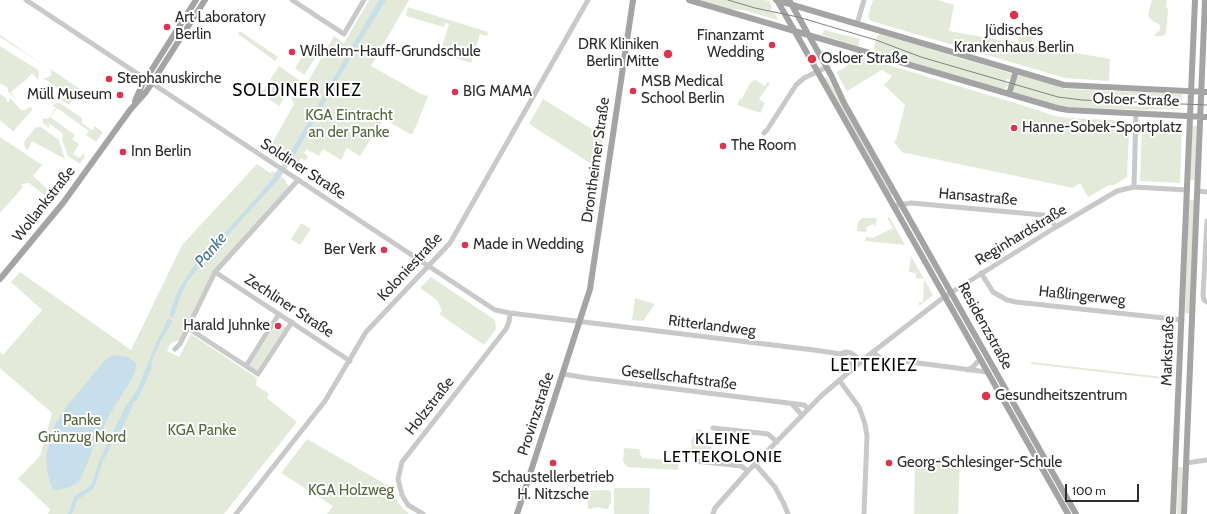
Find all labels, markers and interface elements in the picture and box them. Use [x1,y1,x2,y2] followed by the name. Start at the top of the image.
[175,9,266,44] place label: Art Laboratory Berlin
[1008,9,1020,21] marker: Jüdisches Krankenhaus Berlin
[162,22,172,32] marker: Art Laboratory Berlin
[954,22,1074,57] place label: Jüdisches Krankenhaus Berlin
[697,27,764,62] place label: Finanzamt Wedding
[578,36,659,71] place label: DRK Kliniken Berlin Mitte
[767,40,777,50] marker: Finanzamt Wedding
[300,43,481,61] place label: Wilhelm-Hauff-Grundschule
[287,47,297,57] marker: Wilhelm-Hauff-Grundschule
[662,48,674,60] marker: DRK Kliniken Berlin Mitte
[821,50,908,68] place label: Osloer Straße
[806,53,818,65] marker: Osloer Straße
[117,70,221,88] place label: Stephanuskirche
[641,73,725,108] place label: MSB Medical School Berlin
[104,74,114,84] marker: Stephanuskirche
[232,81,362,101] district label: SOLDINER KIEZ
[463,83,532,101] place label: BIG MAMA
[27,86,112,104] place label: Müll Museum
[628,86,638,96] marker: MSB Medical School Berlin
[450,87,460,97] marker: BIG MAMA
[1092,89,1180,111] street label: Osloer Straße
[115,90,125,100] marker: Müll Museum
[578,96,614,224] street label: Drontheimer Straße
[305,107,393,142] park label: KGA Eintracht an der Panke
[1022,119,1182,137] place label: Hanne-Sobek-Sportplatz
[1009,123,1019,133] marker: Hanne-Sobek-Sportplatz
[257,135,349,203] street label: Soldiner Straße
[731,137,797,155] place label: The Room
[718,141,728,151] marker: The Room
[131,143,191,161] place label: Inn Berlin
[118,147,128,157] marker: Inn Berlin
[9,163,79,245] street label: Wollankstraße
[938,185,1018,209] street label: Hansastraße
[972,201,1070,269] street label: Reginhardstraße
[191,229,231,271] water label: Panke
[374,229,446,305] street label: Koloniestraße
[473,236,584,254] place label: Made in Wedding
[460,240,470,250] marker: Made in Wedding
[324,241,376,259] place label: Ber Verk
[379,245,389,255] marker: Ber Verk
[241,270,337,342] street label: Zechliner Straße
[954,279,1016,373] street label: Residenzstraße
[1038,282,1126,310] street label: Haßlingerweg
[667,312,757,340] street label: Ritterlandweg
[1158,316,1178,386] street label: Markstraße
[183,317,270,335] place label: Harald Juhnke
[273,321,283,331] marker: Harald Juhnke
[830,356,918,376] district label: LETTEKIEZ
[620,362,738,394] street label: Gesellschaftstraße
[514,370,558,458] street label: Provinzstraße
[402,373,458,439] street label: Holzstraße
[995,387,1127,405] place label: Gesundheitszentrum
[980,390,992,402] marker: Gesundheitszentrum
[38,412,126,447] park label: Panke Grünzug Nord
[168,422,236,440] park label: KGA Panke
[663,429,783,467] district label: KLEINE LETTEKOLONIE
[897,454,1062,472] place label: Georg-Schlesinger-Schule
[548,458,558,468] marker: Schaustellerbetrieb H. Nitzsche
[884,458,894,468] marker: Georg-Schlesinger-Schule
[492,469,614,504] place label: Schaustellerbetrieb H. Nitzsche
[1067,476,1141,502] scale bar
[308,482,394,500] park label: KGA Holzweg
[1072,483,1106,498] text: 100 m

